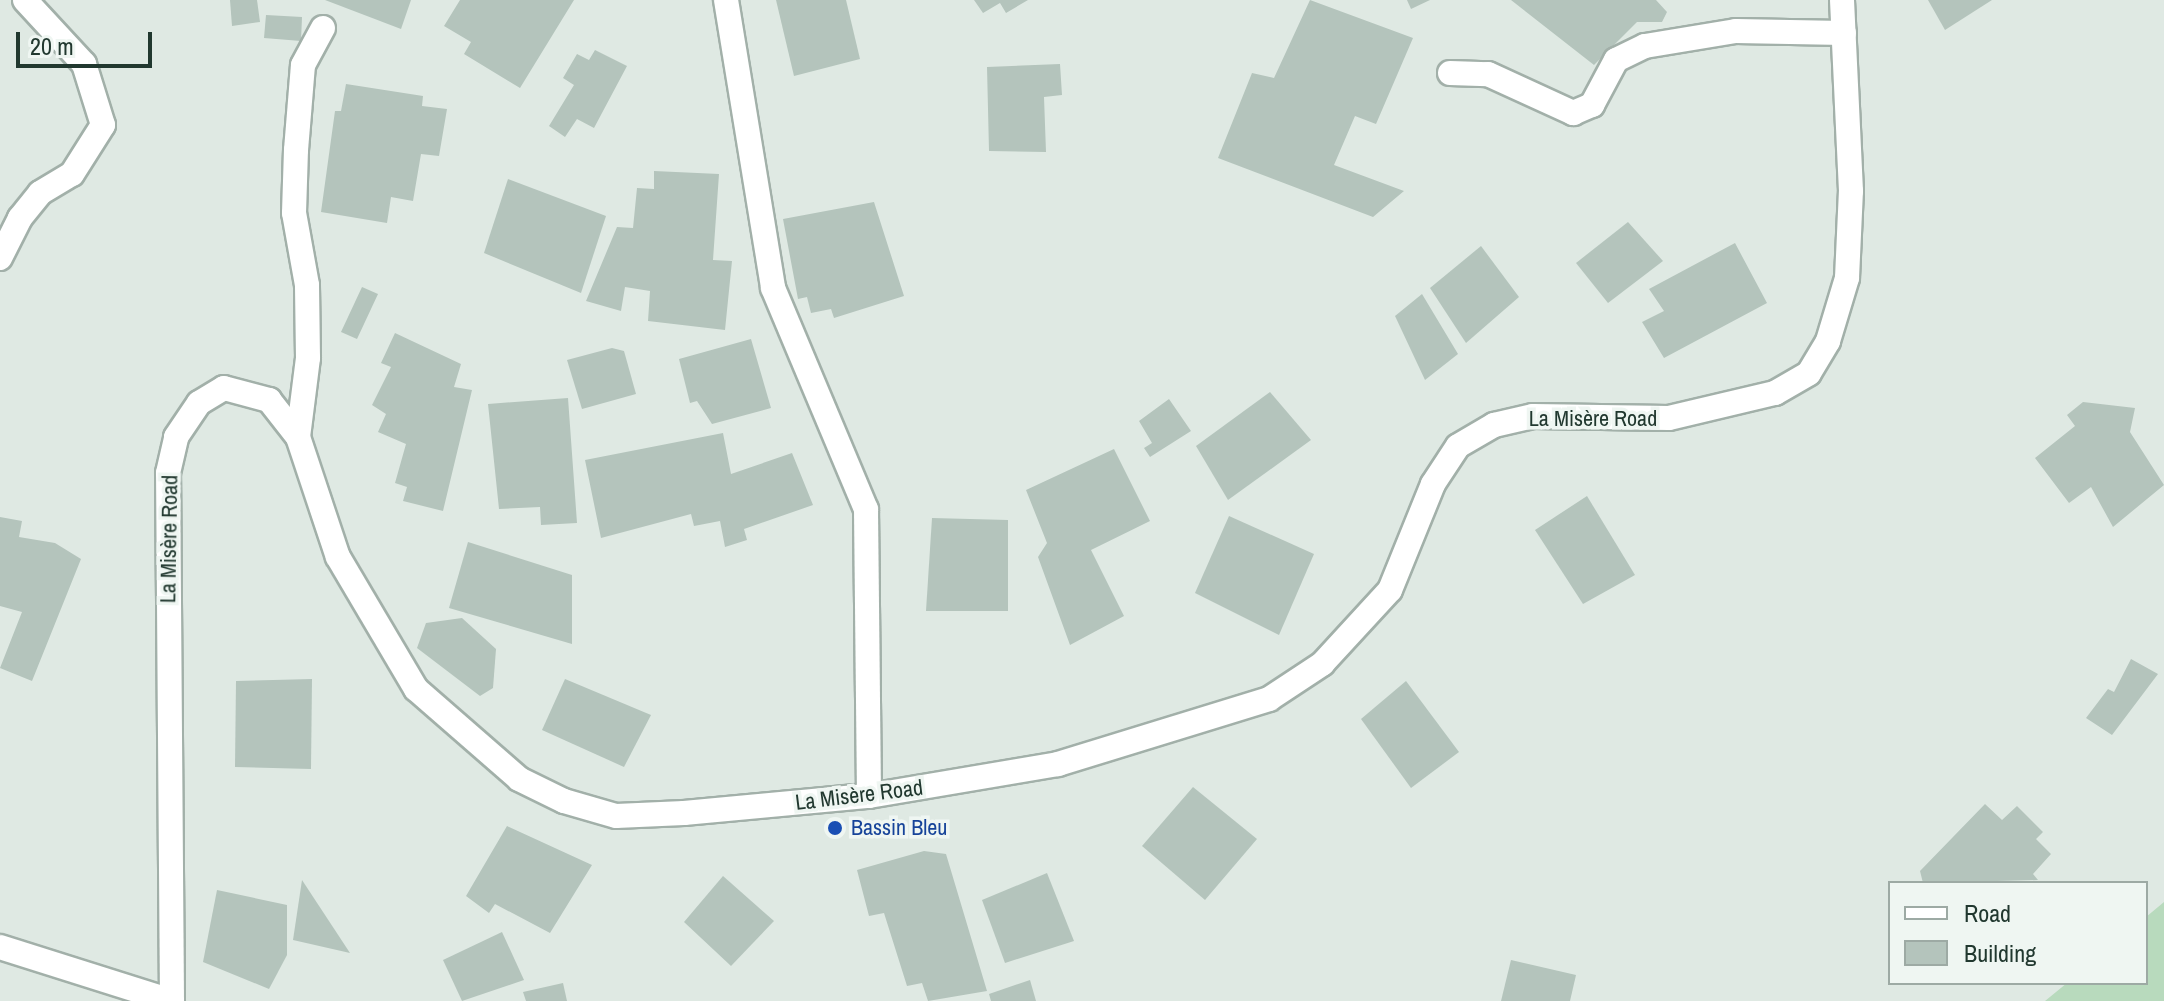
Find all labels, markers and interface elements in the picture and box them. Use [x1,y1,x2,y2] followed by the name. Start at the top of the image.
[20,16,156,66] scale bar
[30,30,74,62] text: 20 m
[1529,406,1657,432] street label: La Misère Road
[155,475,183,603] street label: La Misère Road
[794,774,924,816] street label: La Misère Road
[851,815,947,841] place label: Bassin Bleu
[826,819,844,837] marker: Bassin Bleu
[1888,881,2148,985] legend
[1964,897,2011,929] text: Road
[1964,937,2036,969] text: Building

